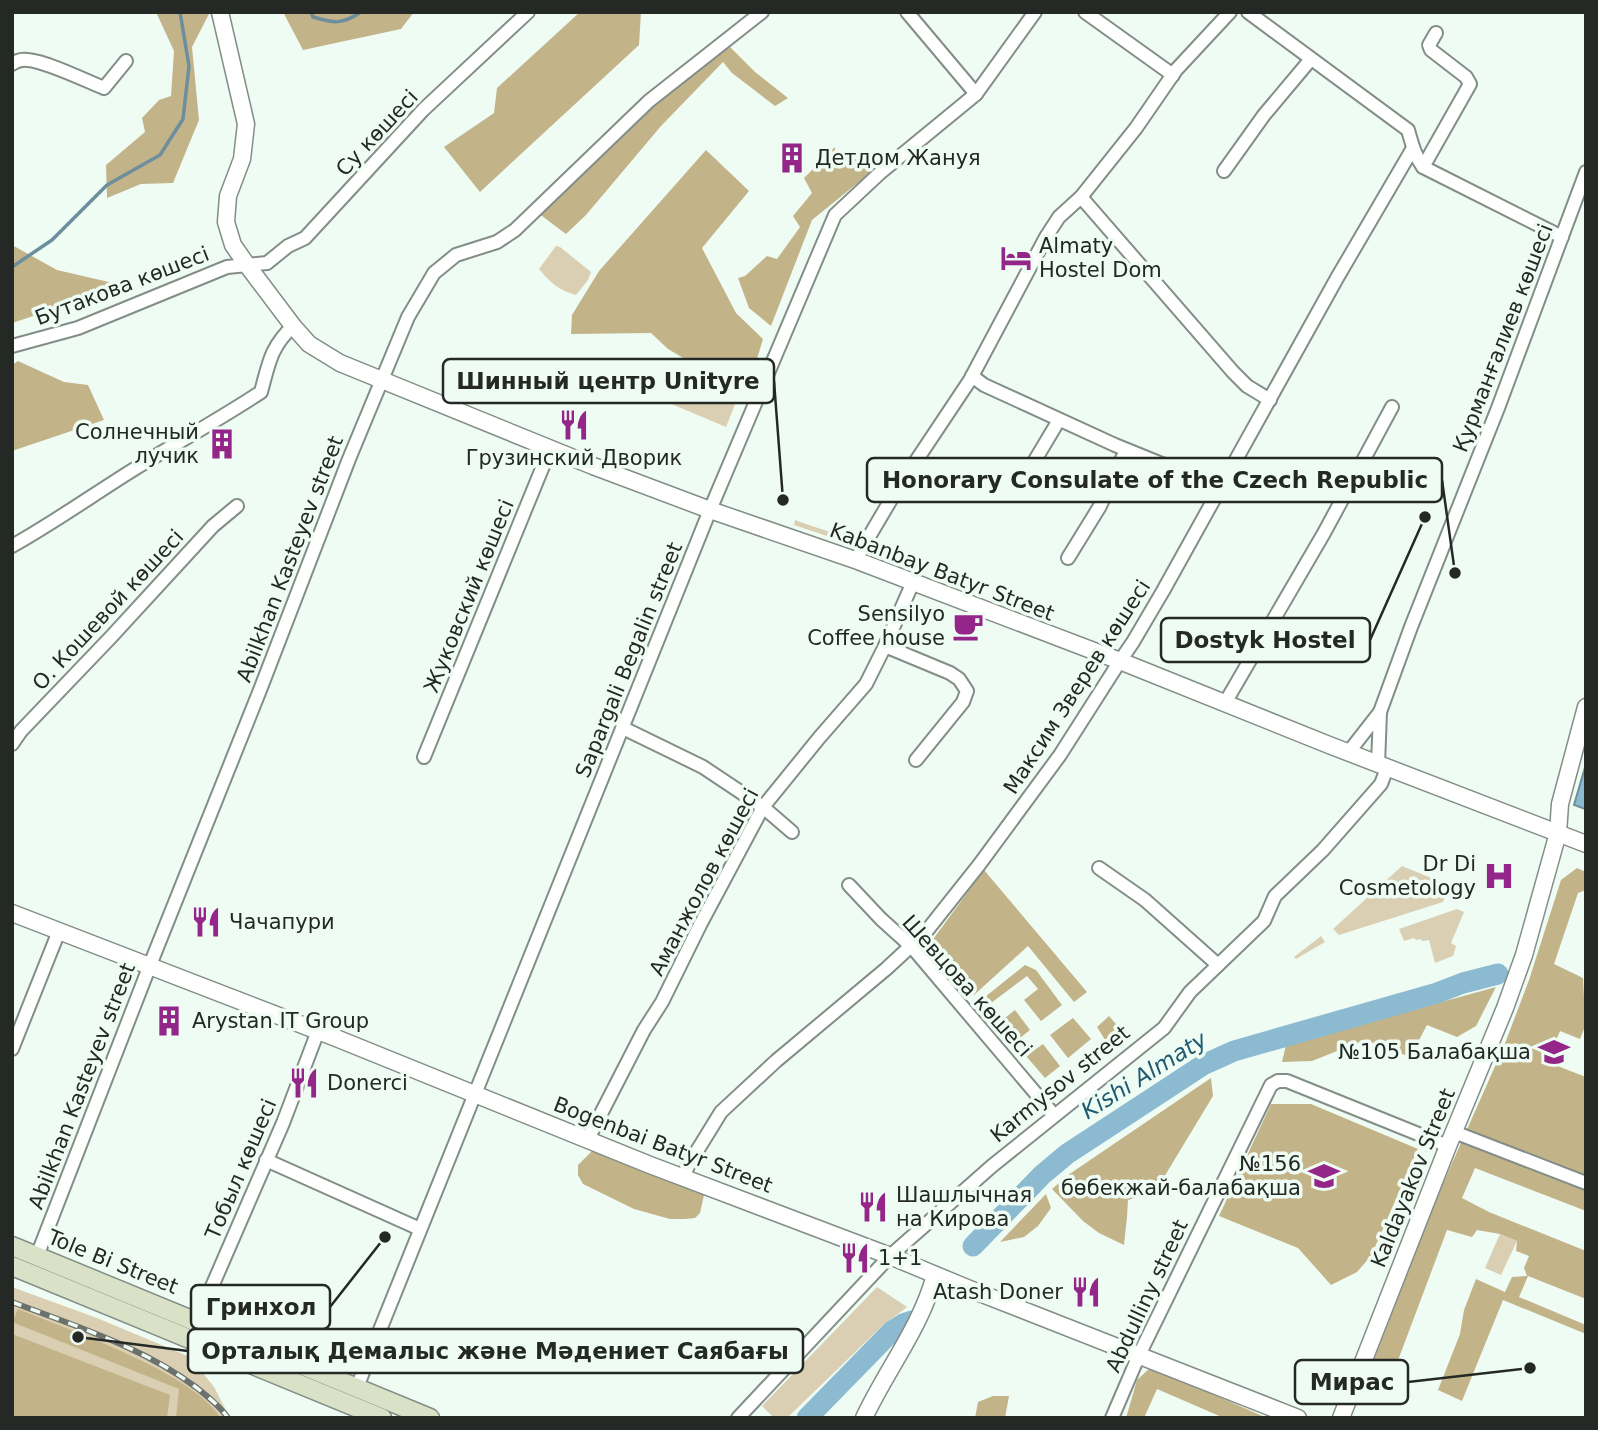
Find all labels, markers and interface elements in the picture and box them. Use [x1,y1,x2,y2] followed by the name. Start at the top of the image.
[331,85,423,181] street label: Су көшесі
[775,141,809,175] building icon: Детдом Жануя
[815,146,981,170] place label: Детдом Жануя
[1448,221,1558,455] street label: Қурманғалиев көшесі
[1039,234,1162,282] place label: Almaty Hostel Dom
[999,241,1033,275] hotel icon: Almaty Hostel Dom
[32,242,212,330] street label: Бутакова көшесі
[443,359,774,403] callout: Шинный центр Unityre
[456,368,760,394] text: Шинный центр Unityre
[557,408,591,442] restaurant icon: Грузинский Дворик
[75,420,199,468] place label: Солнечный лучик
[205,427,239,461] building icon: Солнечный лучик
[232,432,348,686] street label: Abilkhan Kasteyev street
[466,446,682,470] place label: Грузинский Дворик
[867,458,1442,502] callout: Honorary Consulate of the Czech Republic
[882,467,1428,493] text: Honorary Consulate of the Czech Republic
[419,496,519,696] street label: Жуковский көшесі
[827,518,1057,626] street label: Kabanbay Batyr Street
[27,525,189,695] street label: О. Кошевой көшесі
[571,539,687,781] street label: Sapargali Begalin street
[999,575,1155,799] street label: Максим Зверев көшесі
[807,602,945,650] place label: Sensilyo Coffee house
[951,609,985,643] cafe icon: Sensilyo Coffee house
[1161,618,1370,662] callout: Dostyk Hostel
[1174,627,1356,653] text: Dostyk Hostel
[644,784,764,980] street label: Аманжолов көшесі
[1339,852,1476,900] place label: Dr Di Cosmetology
[1482,859,1516,893] hospital icon: Dr Di Cosmetology
[189,905,223,939] restaurant icon: Чачапури
[229,910,335,934] place label: Чачапури
[897,910,1037,1062] street label: Шевцова көшесі
[24,959,140,1213] street label: Abilkhan Kasteyev street
[152,1004,186,1038] building icon: Arystan IT Group
[192,1009,369,1033] place label: Arystan IT Group
[986,1021,1134,1147] street label: Karmysov street
[1076,1026,1212,1124] water label: Kіshі Almaty
[1537,1035,1571,1069] school or university icon: №105 Балабақша
[1338,1040,1531,1064] place label: №105 Балабақша
[287,1066,321,1100] restaurant icon: Donerci
[327,1071,408,1095] place label: Donerci
[1366,1085,1460,1271] street label: Kaldayakov Street
[550,1092,776,1198] street label: Bogenbai Batyr Street
[200,1095,281,1244] street label: Тобыл көшесі
[1061,1152,1301,1200] place label: №156 бөбекжай-балабақша
[1307,1159,1341,1193] school or university icon: №156 бөбекжай-балабақша
[896,1183,1032,1231] place label: Шашлычная на Кирова
[856,1190,890,1224] restaurant icon: Шашлычная на Кирова
[1101,1216,1193,1376] street label: Abdulliny street
[43,1225,182,1299] street label: Tole Bi Street
[838,1241,872,1275] restaurant icon: 1+1
[878,1246,922,1270] place label: 1+1
[1069,1275,1103,1309] restaurant icon: Atash Doner
[933,1280,1063,1304] place label: Atash Doner
[191,1285,330,1329] callout: Гринхол
[206,1294,316,1320] text: Гринхол
[188,1329,803,1373] callout: Орталық Демалыс және Мәдениет Саябағы
[201,1338,789,1364] text: Орталық Демалыс және Мәдениет Саябағы
[1295,1360,1408,1404] callout: Мирас
[1310,1369,1394,1395] text: Мирас

